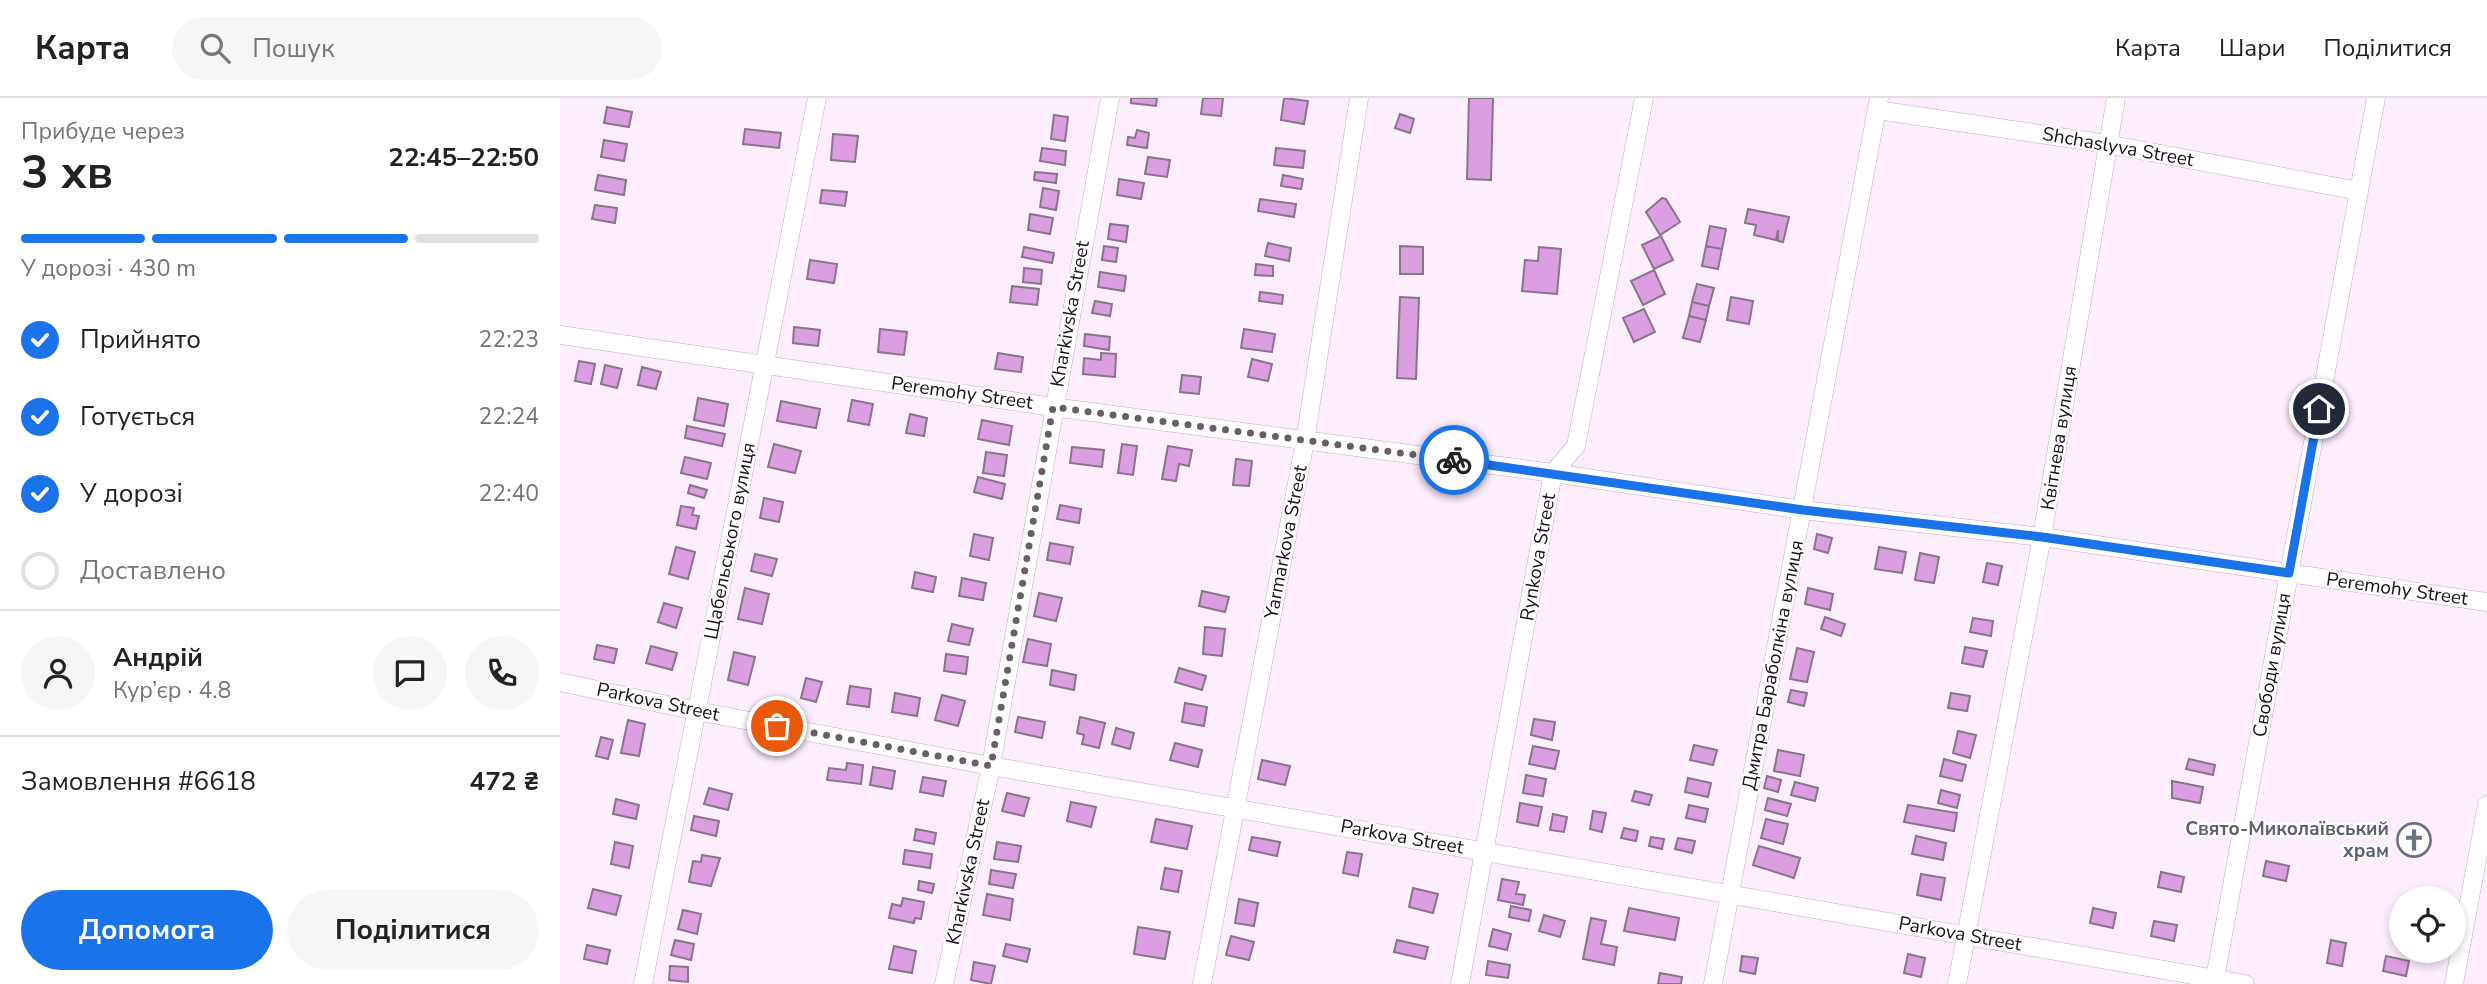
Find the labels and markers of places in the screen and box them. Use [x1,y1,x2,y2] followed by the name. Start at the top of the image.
[2289,379,2349,439] pin
[747,696,807,756] pin
[2185,816,2389,864] place label: Свято-Миколаївський храм
[2395,821,2433,859] church icon: Свято-Миколаївський храм

